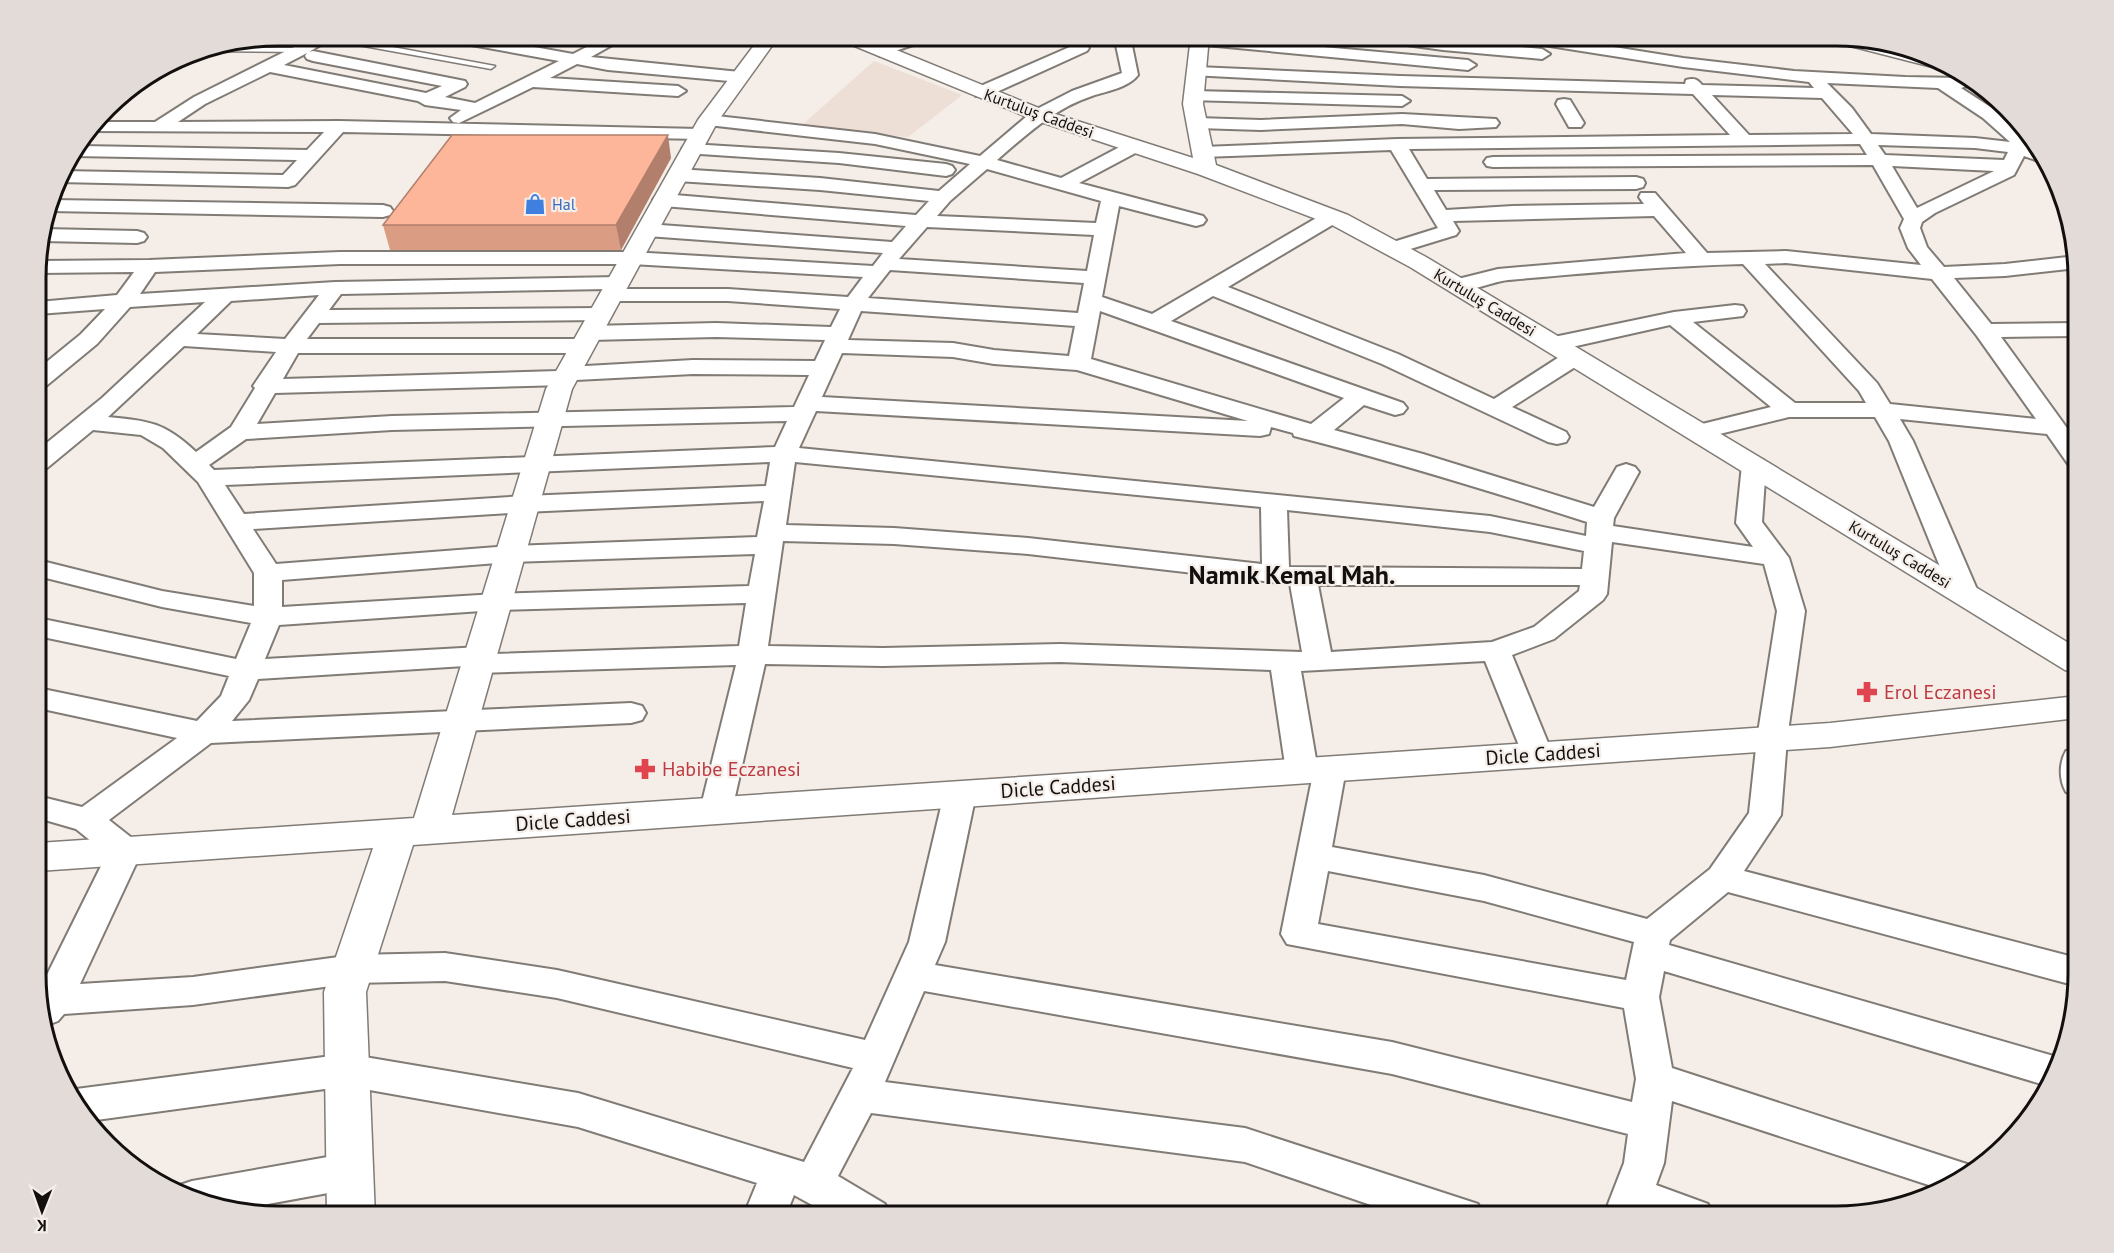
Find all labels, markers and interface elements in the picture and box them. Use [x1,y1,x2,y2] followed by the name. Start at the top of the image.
[981,84,1097,142] street label: Kurtuluş Caddesi
[523,192,547,216] shop icon: Hal
[552,194,576,214] place label: Hal
[1430,264,1540,340] street label: Kurtuluş Caddesi
[1845,516,1955,592] street label: Kurtuluş Caddesi
[1189,558,1395,591] district label: Namık Kemal Mah.
[1884,679,1997,705] place label: Erol Eczanesi
[1855,680,1879,704] pharmacy icon: Erol Eczanesi
[1485,737,1601,771] street label: Dicle Caddesi
[662,756,801,782] place label: Habibe Eczanesi
[633,757,657,781] pharmacy icon: Habibe Eczanesi
[1000,770,1116,804] street label: Dicle Caddesi
[515,803,631,837] street label: Dicle Caddesi
[12,1181,72,1241] north arrow
[37,1216,47,1236] text: K

